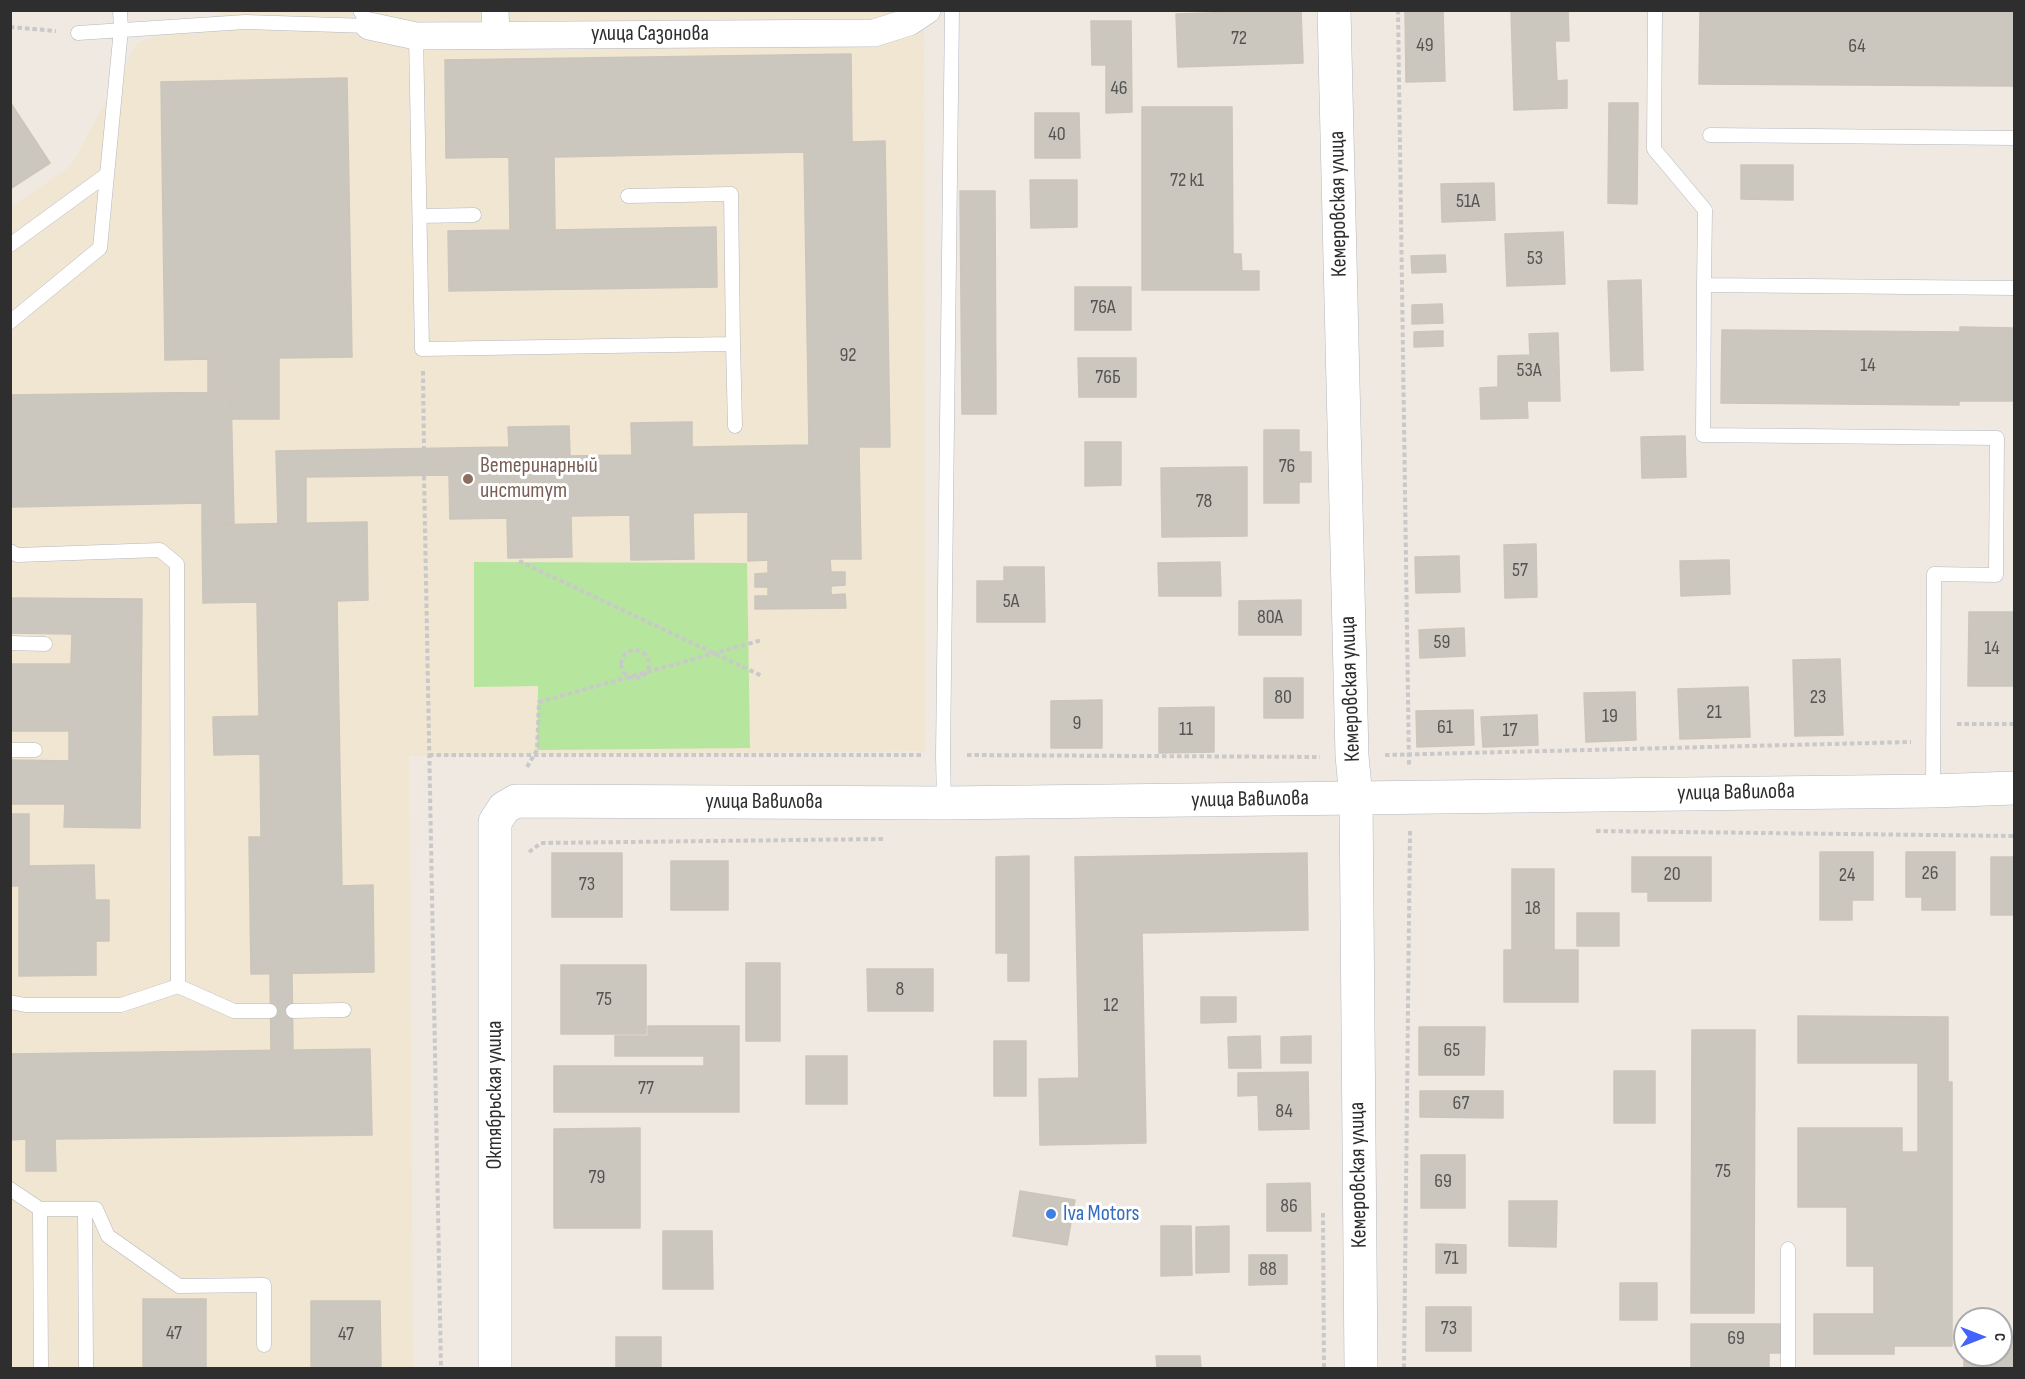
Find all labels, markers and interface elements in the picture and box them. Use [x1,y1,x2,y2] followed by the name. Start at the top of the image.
[591,21,709,47] street label: улица Сазонова
[1231,27,1247,51] house number: 72
[1416,34,1434,58] house number: 49
[1848,35,1866,59] house number: 64
[1110,77,1128,101] house number: 46
[1048,123,1066,147] house number: 40
[1325,131,1353,277] street label: Кемеровская улица
[1170,169,1204,193] house number: 72 к1
[1456,190,1480,214] house number: 51А
[1527,247,1543,271] house number: 53
[1090,296,1116,320] house number: 76А
[839,344,857,368] house number: 92
[1860,354,1876,378] house number: 14
[1517,359,1541,383] house number: 53А
[1095,366,1121,390] house number: 76Б
[480,453,598,505] place label: Ветеринарный институт
[1279,455,1295,479] house number: 76
[461,472,475,486] marker: Ветеринарный институт
[1196,490,1212,514] house number: 78
[1512,559,1528,583] house number: 57
[1003,590,1019,614] house number: 5А
[1257,606,1283,630] house number: 80А
[1335,616,1367,762] street label: Кемеровская улица
[1434,631,1450,655] house number: 59
[1984,637,2000,661] house number: 14
[1274,686,1292,710] house number: 80
[1810,686,1826,710] house number: 23
[1706,701,1722,725] house number: 21
[1602,705,1618,729] house number: 19
[1073,712,1081,736] house number: 9
[1437,716,1453,740] house number: 61
[1179,718,1193,742] house number: 11
[1503,719,1517,743] house number: 17
[1677,779,1795,807] street label: улица Вавилова
[1191,786,1309,814] street label: улица Вавилова
[705,789,823,815] street label: улица Вавилова
[1922,862,1938,886] house number: 26
[1663,863,1681,887] house number: 20
[1839,864,1855,888] house number: 24
[579,873,595,897] house number: 73
[1525,897,1541,921] house number: 18
[896,978,904,1002] house number: 8
[596,988,612,1012] house number: 75
[1103,994,1119,1018] house number: 12
[482,1020,508,1170] street label: Октябрьская улица
[1444,1039,1460,1063] house number: 65
[638,1077,654,1101] house number: 77
[1453,1092,1469,1116] house number: 67
[1275,1100,1293,1124] house number: 84
[1345,1102,1373,1248] street label: Кемеровская улица
[1715,1160,1731,1184] house number: 75
[589,1166,605,1190] house number: 79
[1434,1170,1452,1194] house number: 69
[1280,1195,1298,1219] house number: 86
[1063,1201,1139,1227] place label: Iva Motors
[1044,1207,1058,1221] marker: Iva Motors
[1443,1247,1459,1271] house number: 71
[1259,1258,1277,1282] house number: 88
[1953,1307,2013,1367] north arrow
[1441,1317,1457,1341] house number: 73
[166,1322,182,1346] house number: 47
[338,1323,354,1347] house number: 47
[1727,1327,1745,1351] house number: 69
[1990,1333,2009,1341] text: С

